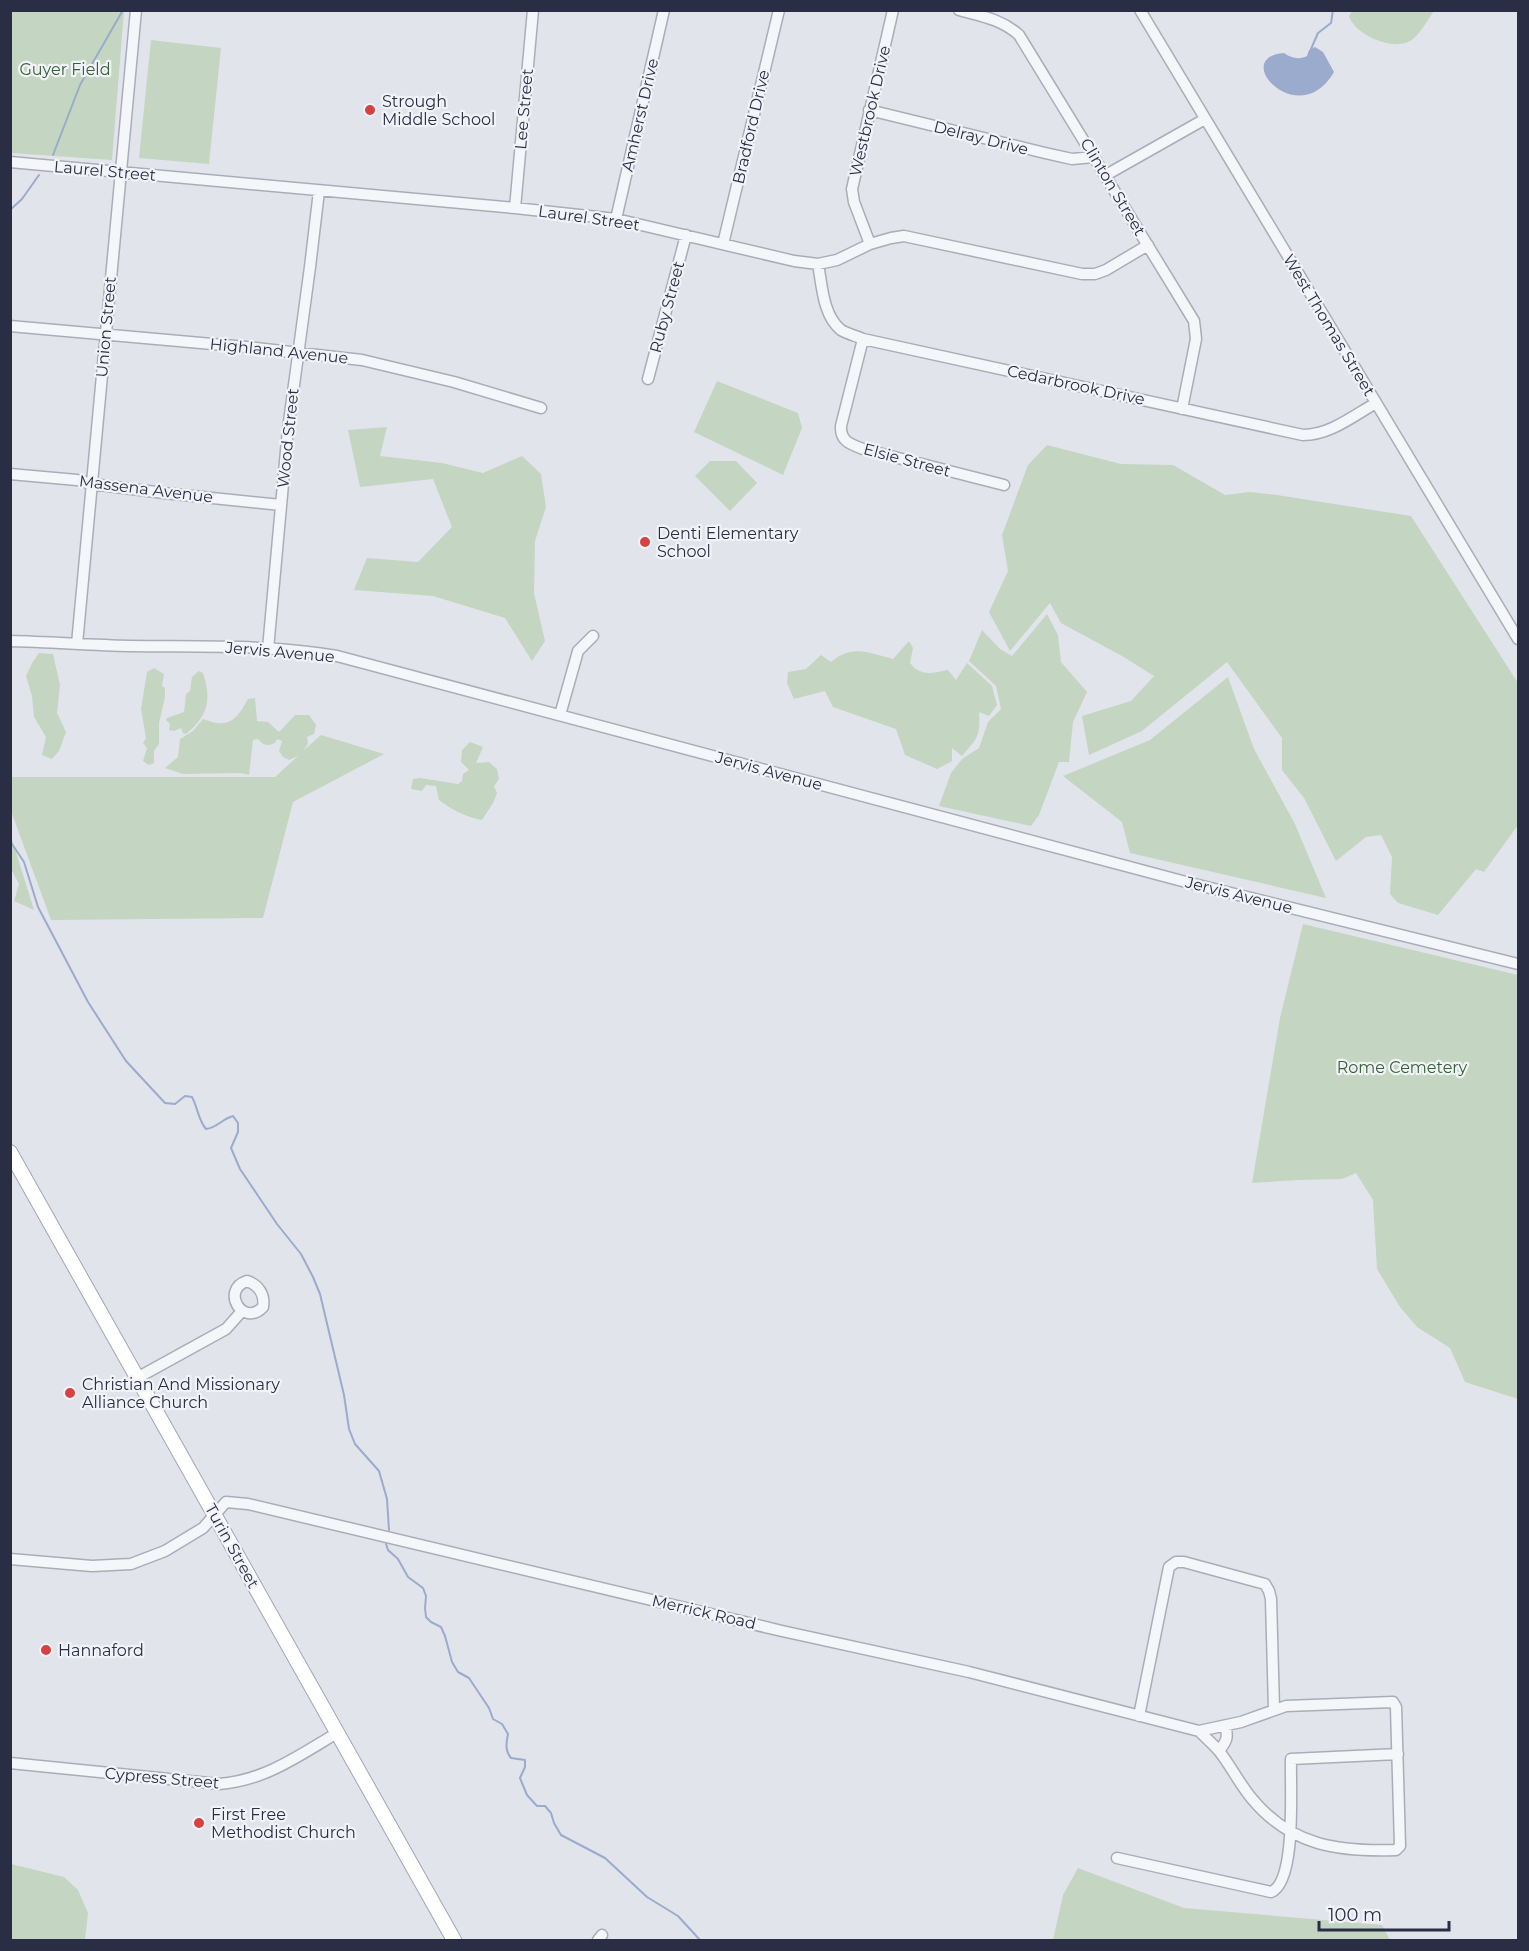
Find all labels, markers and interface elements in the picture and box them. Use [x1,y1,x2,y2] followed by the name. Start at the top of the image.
[846,44,894,178] street label: Westbrook Drive
[618,56,662,174] street label: Amherst Drive
[19,60,111,79] park label: Guyer Field
[511,67,537,150] street label: Lee Street
[729,68,773,186] street label: Bradford Drive
[382,92,495,129] place label: Strough Middle School
[363,103,377,117] marker: Strough Middle School
[932,117,1030,159] street label: Delray Drive
[1076,135,1150,240] street label: Clinton Street
[53,157,157,185] street label: Laurel Street
[537,201,641,235] street label: Laurel Street
[1279,251,1379,400] street label: West Thomas Street
[646,259,688,355] street label: Ruby Street
[92,275,120,378] street label: Union Street
[209,334,349,368] street label: Highland Avenue
[1006,361,1146,409] street label: Cedarbrook Drive
[273,387,303,489] street label: Wood Street
[861,439,953,481] street label: Elsie Street
[78,471,214,507] street label: Massena Avenue
[657,524,799,561] place label: Denti Elementary School
[638,535,652,549] marker: Denti Elementary School
[224,638,335,666] street label: Jervis Avenue
[713,747,824,794] street label: Jervis Avenue
[1183,872,1295,917] street label: Jervis Avenue
[1337,1058,1468,1077] park label: Rome Cemetery
[82,1375,280,1412] place label: Christian And Missionary Alliance Church
[63,1386,77,1400] marker: Christian And Missionary Alliance Church
[201,1500,263,1592] street label: Turin Street
[650,1591,758,1633] street label: Merrick Road
[58,1641,144,1660] place label: Hannaford
[39,1643,53,1657] marker: Hannaford
[104,1764,221,1793] street label: Cypress Street
[211,1805,356,1842] place label: First Free Methodist Church
[192,1816,206,1830] marker: First Free Methodist Church
[1319,1894,1450,1932] scale bar
[1328,1904,1382,1926] text: 100 m

